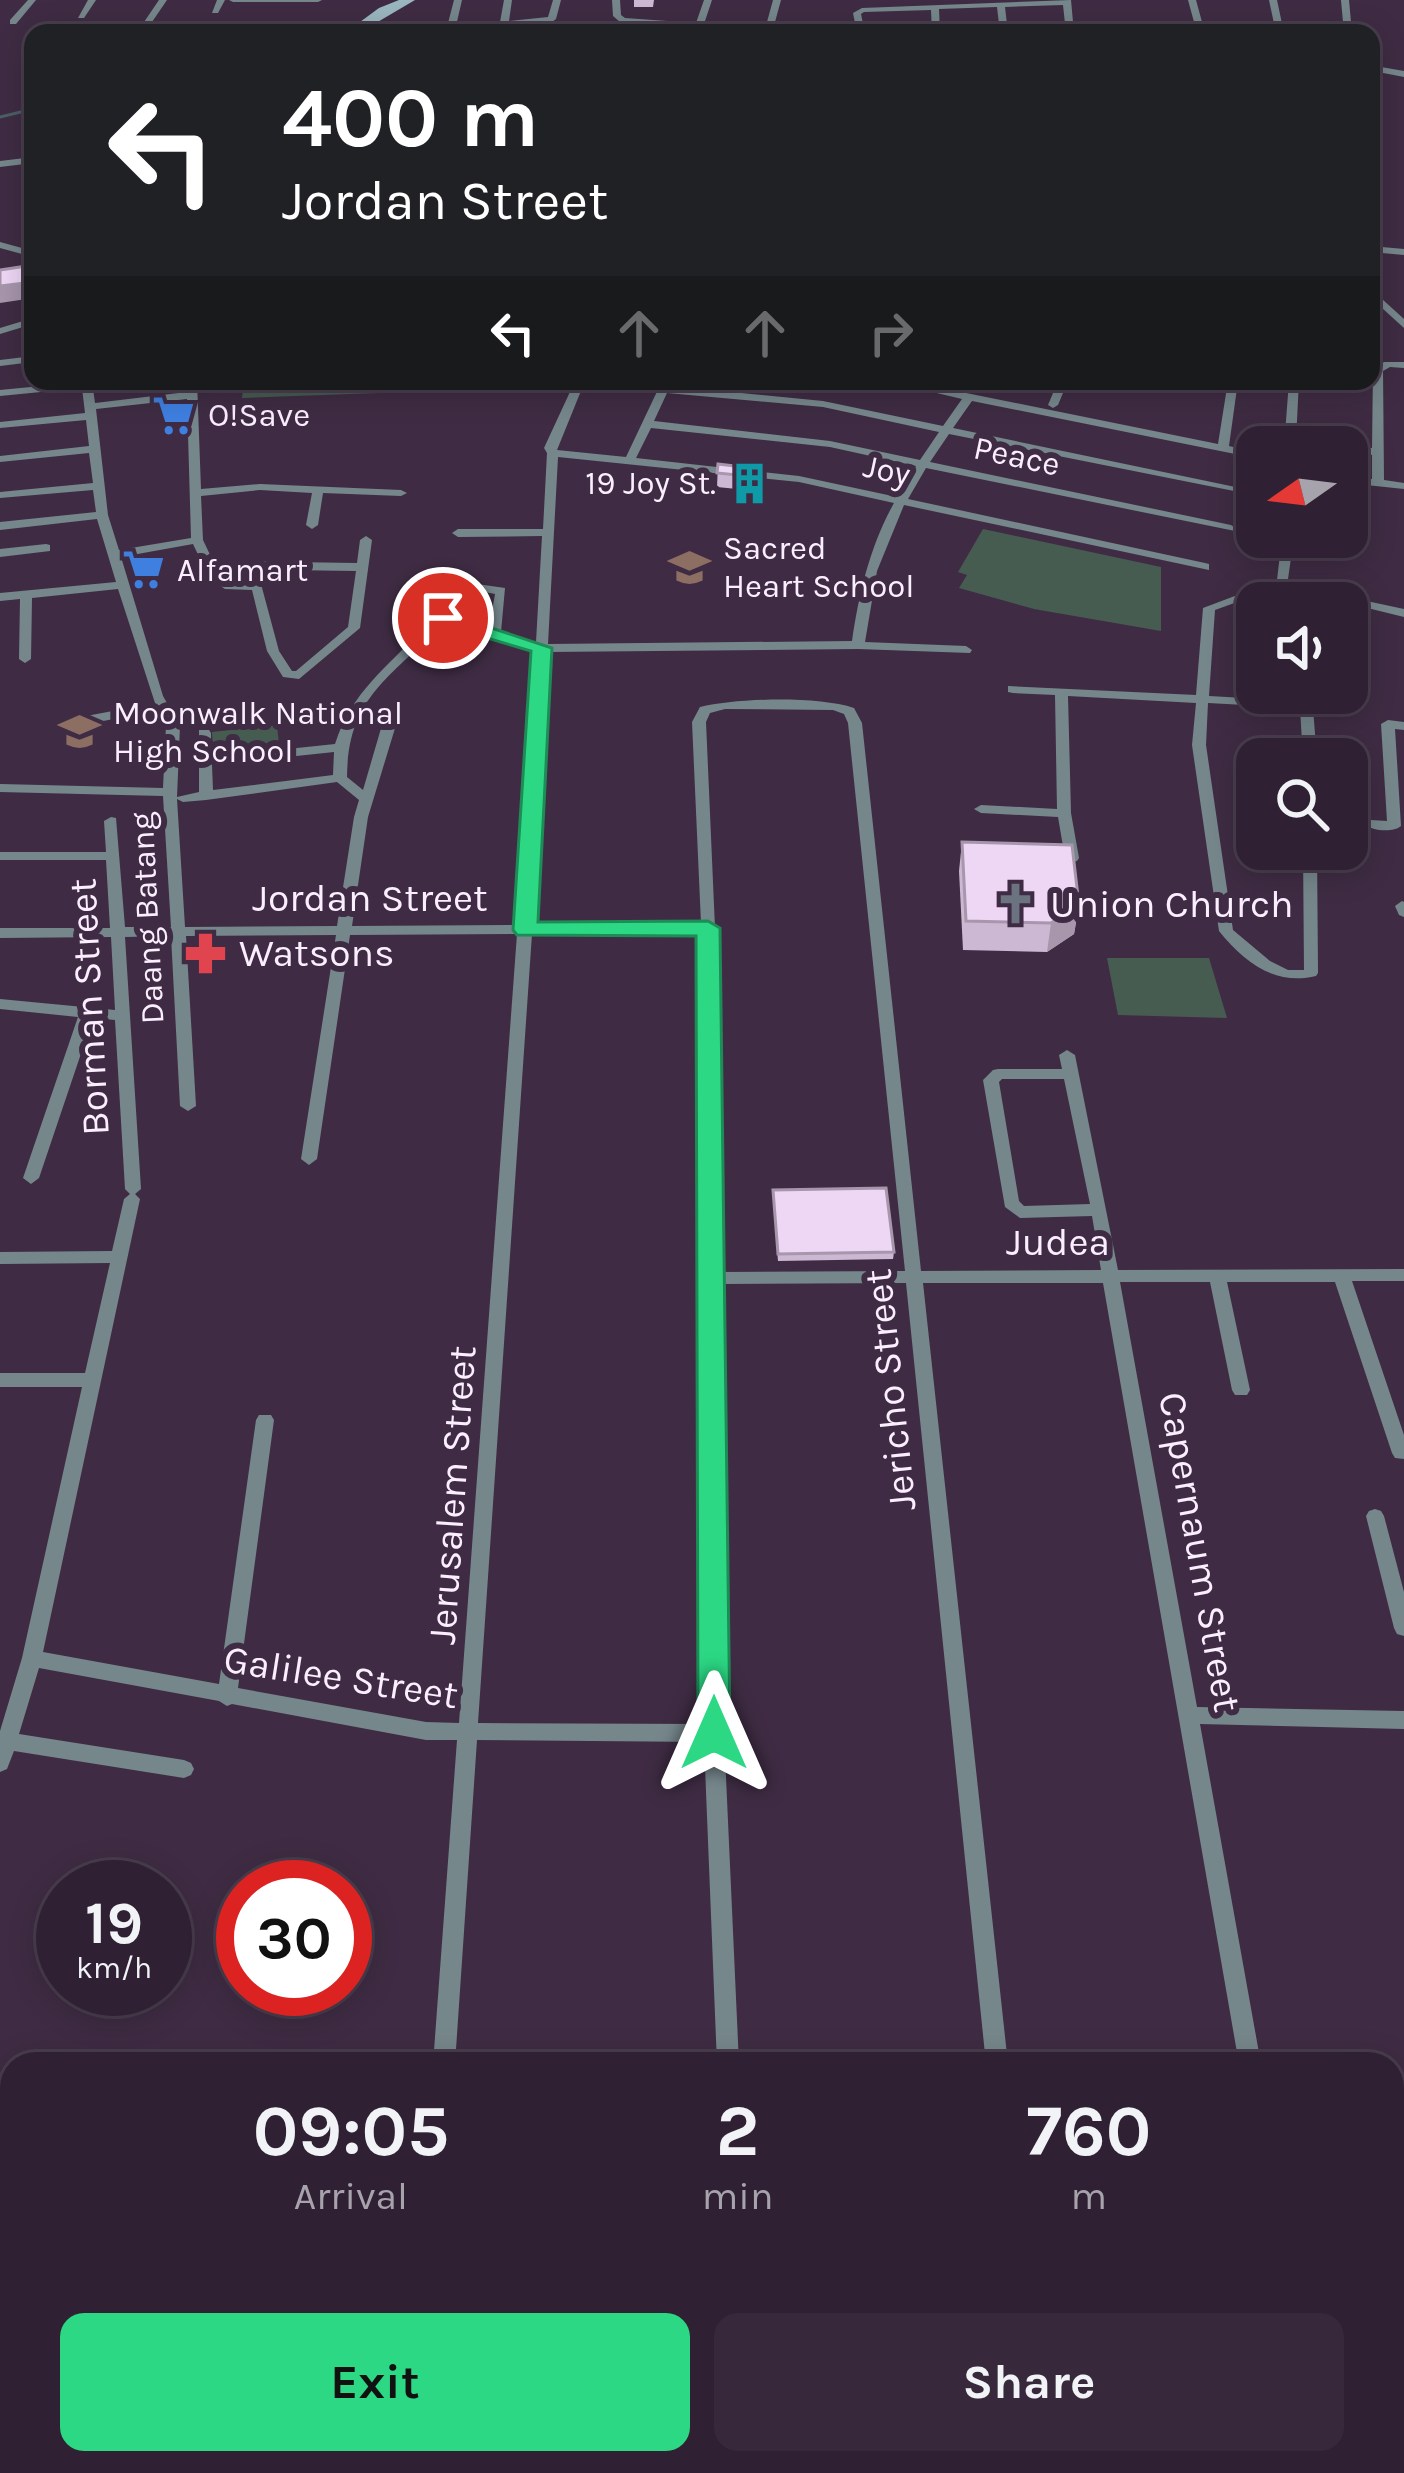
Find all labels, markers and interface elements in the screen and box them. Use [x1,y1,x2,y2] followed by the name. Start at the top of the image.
[282,69,539,167] text: 400 m
[84,72,240,228] icon: left
[282,169,608,233] text: Jordan Street
[480,300,546,366] icon: left
[606,300,672,366] icon: ahead
[732,300,798,366] icon: ahead
[858,300,924,366] icon: right
[151,392,197,438] supermarket icon: O!Save
[208,396,310,434] place label: O!Save
[1236,426,1368,558] north arrow
[1236,426,1368,870] map controls
[970,428,1064,484] street label: Peace
[860,447,914,493] street label: Joy
[727,460,773,506] building icon: 19 Joy St.
[585,464,716,502] place label: 19 Joy St.
[723,529,915,605] place label: Sacred Heart School
[666,544,712,590] school or university icon: Sacred Heart School
[120,547,166,593] supermarket icon: Alfamart
[177,551,308,589] place label: Alfamart
[392,567,494,669] pin
[1236,582,1368,714] button: sound
[410,585,476,651] icon: arrive
[113,694,403,770] place label: Moonwalk National High School
[56,709,102,755] school or university icon: Moonwalk National High School
[1236,738,1368,870] button: search
[122,811,172,1025] street label: Daang Batang
[252,875,488,921] street label: Jordan Street
[59,877,119,1137] street label: Borman Street
[993,881,1039,927] church icon: Union Church
[1050,881,1294,927] place label: Union Church
[182,930,228,976] pharmacy icon: Watsons
[239,930,395,976] place label: Watsons
[1006,1219,1110,1265] street label: Judea
[854,1267,926,1513] street label: Jericho Street
[419,1344,485,1646] street label: Jerusalem Street
[1149,1389,1251,1715] street label: Capernaum Street
[221,1636,461,1718] street label: Galilee Street
[651,1670,777,1796] position arrow
[216,1860,372,2016] speed limit sign: 30
[85,1888,143,1958] text: 19
[76,1950,152,1986] text: km/h
[253,2089,449,2173] text: 09:05
[716,2089,759,2173] text: 2
[1026,2089,1151,2173] text: 760
[294,2173,408,2219] text: Arrival
[702,2173,773,2219] text: min
[1070,2173,1107,2219] text: m
[60,2313,690,2451] button: Exit
[714,2313,1344,2451] button: Share

